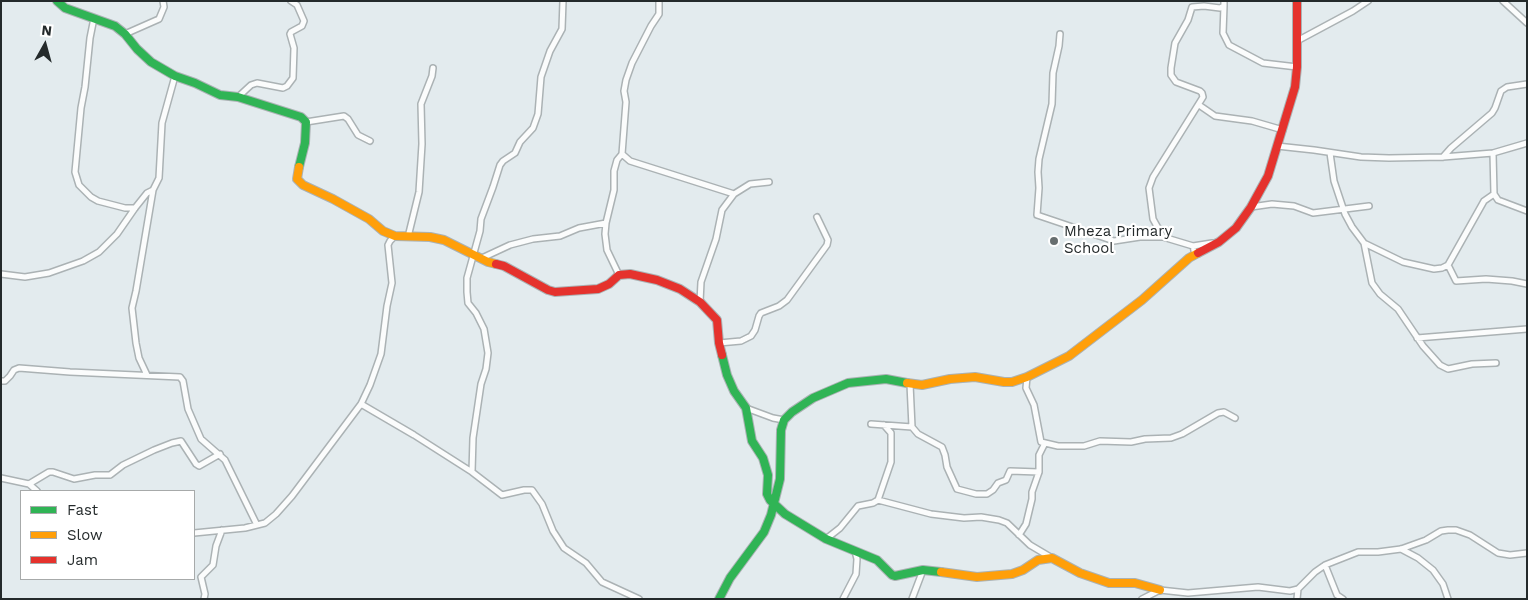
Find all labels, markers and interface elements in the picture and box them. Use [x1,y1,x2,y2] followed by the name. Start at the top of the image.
[20,20,70,70] north arrow
[41,22,53,39] text: N
[1064,223,1172,258] place label: Mheza Primary School
[1048,235,1060,247] marker: Mheza Primary School
[20,490,195,580] legend
[67,501,98,519] text: Fast
[67,526,103,544] text: Slow
[67,551,98,569] text: Jam

